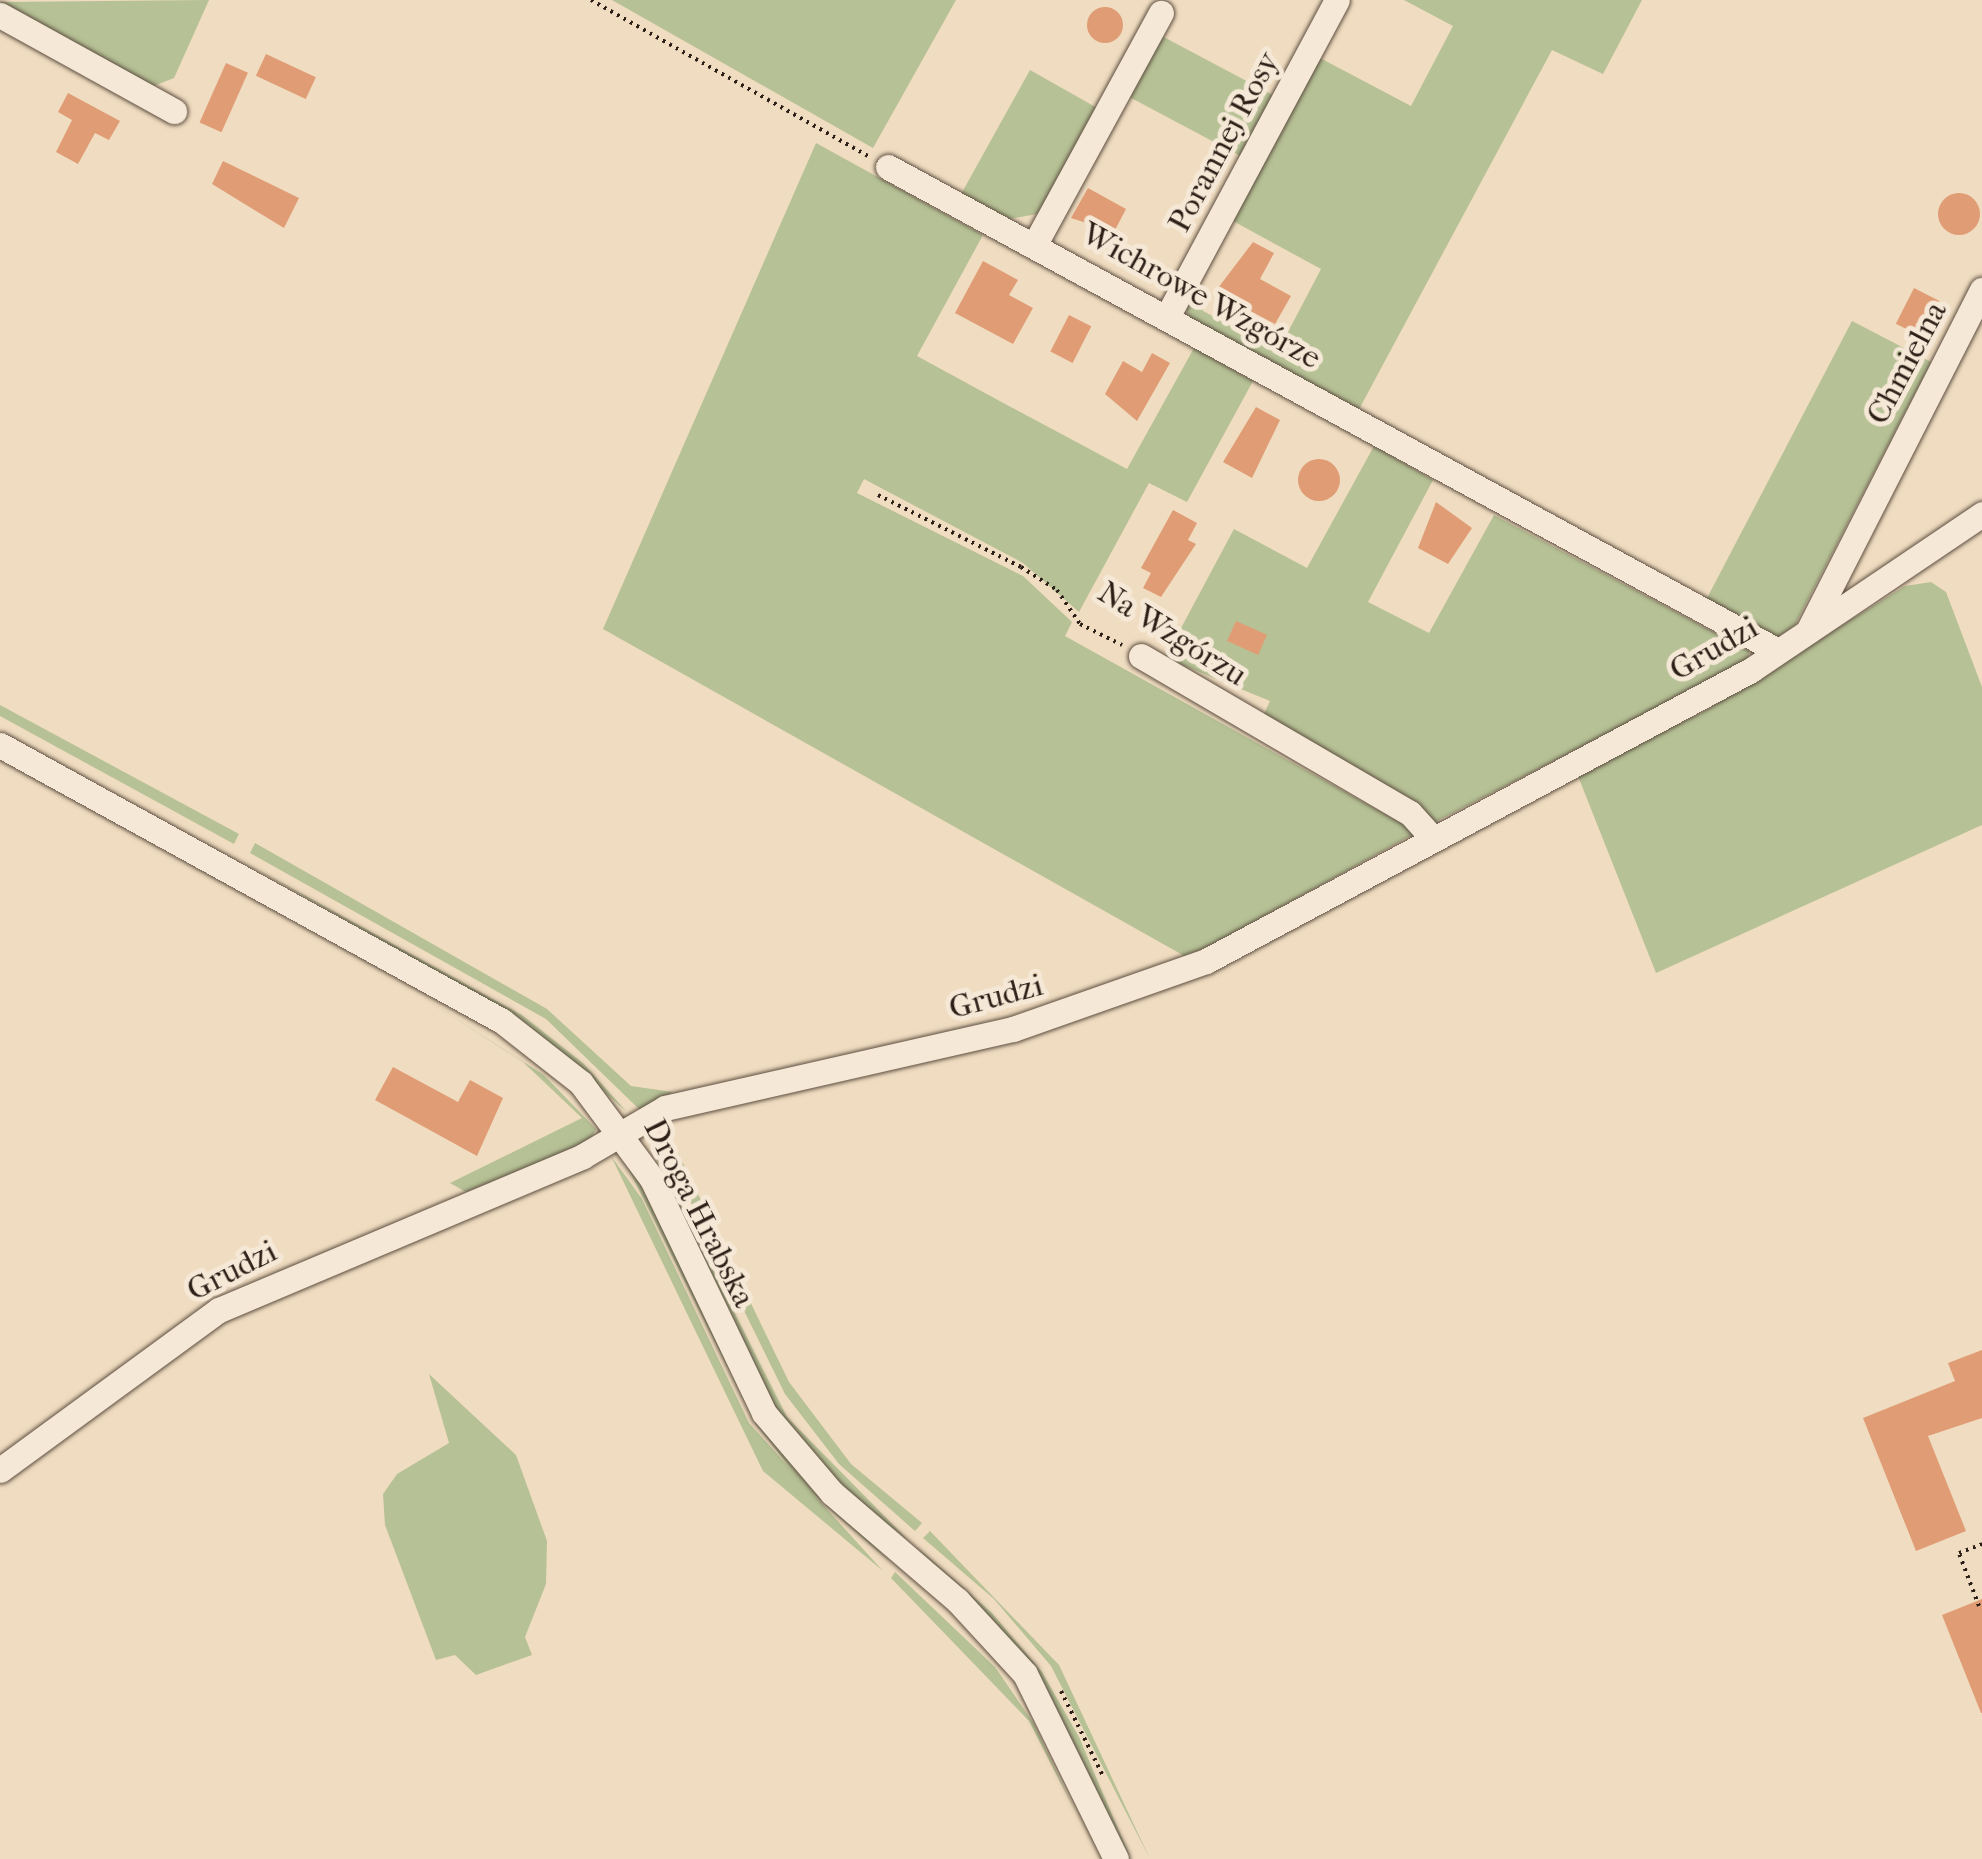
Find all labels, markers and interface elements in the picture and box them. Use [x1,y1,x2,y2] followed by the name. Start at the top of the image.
[1160,45,1288,239] street label: Porannej Rosy
[1075,214,1327,378] street label: Wichrowe Wzgórze
[1859,295,1955,431] street label: Chmielna
[1091,573,1253,695] street label: Na Wzgórzu
[1663,609,1765,689] street label: Grudzi
[945,966,1047,1028] street label: Grudzi
[635,1112,763,1314] street label: Droga Hrabska
[181,1232,283,1310] street label: Grudzi

